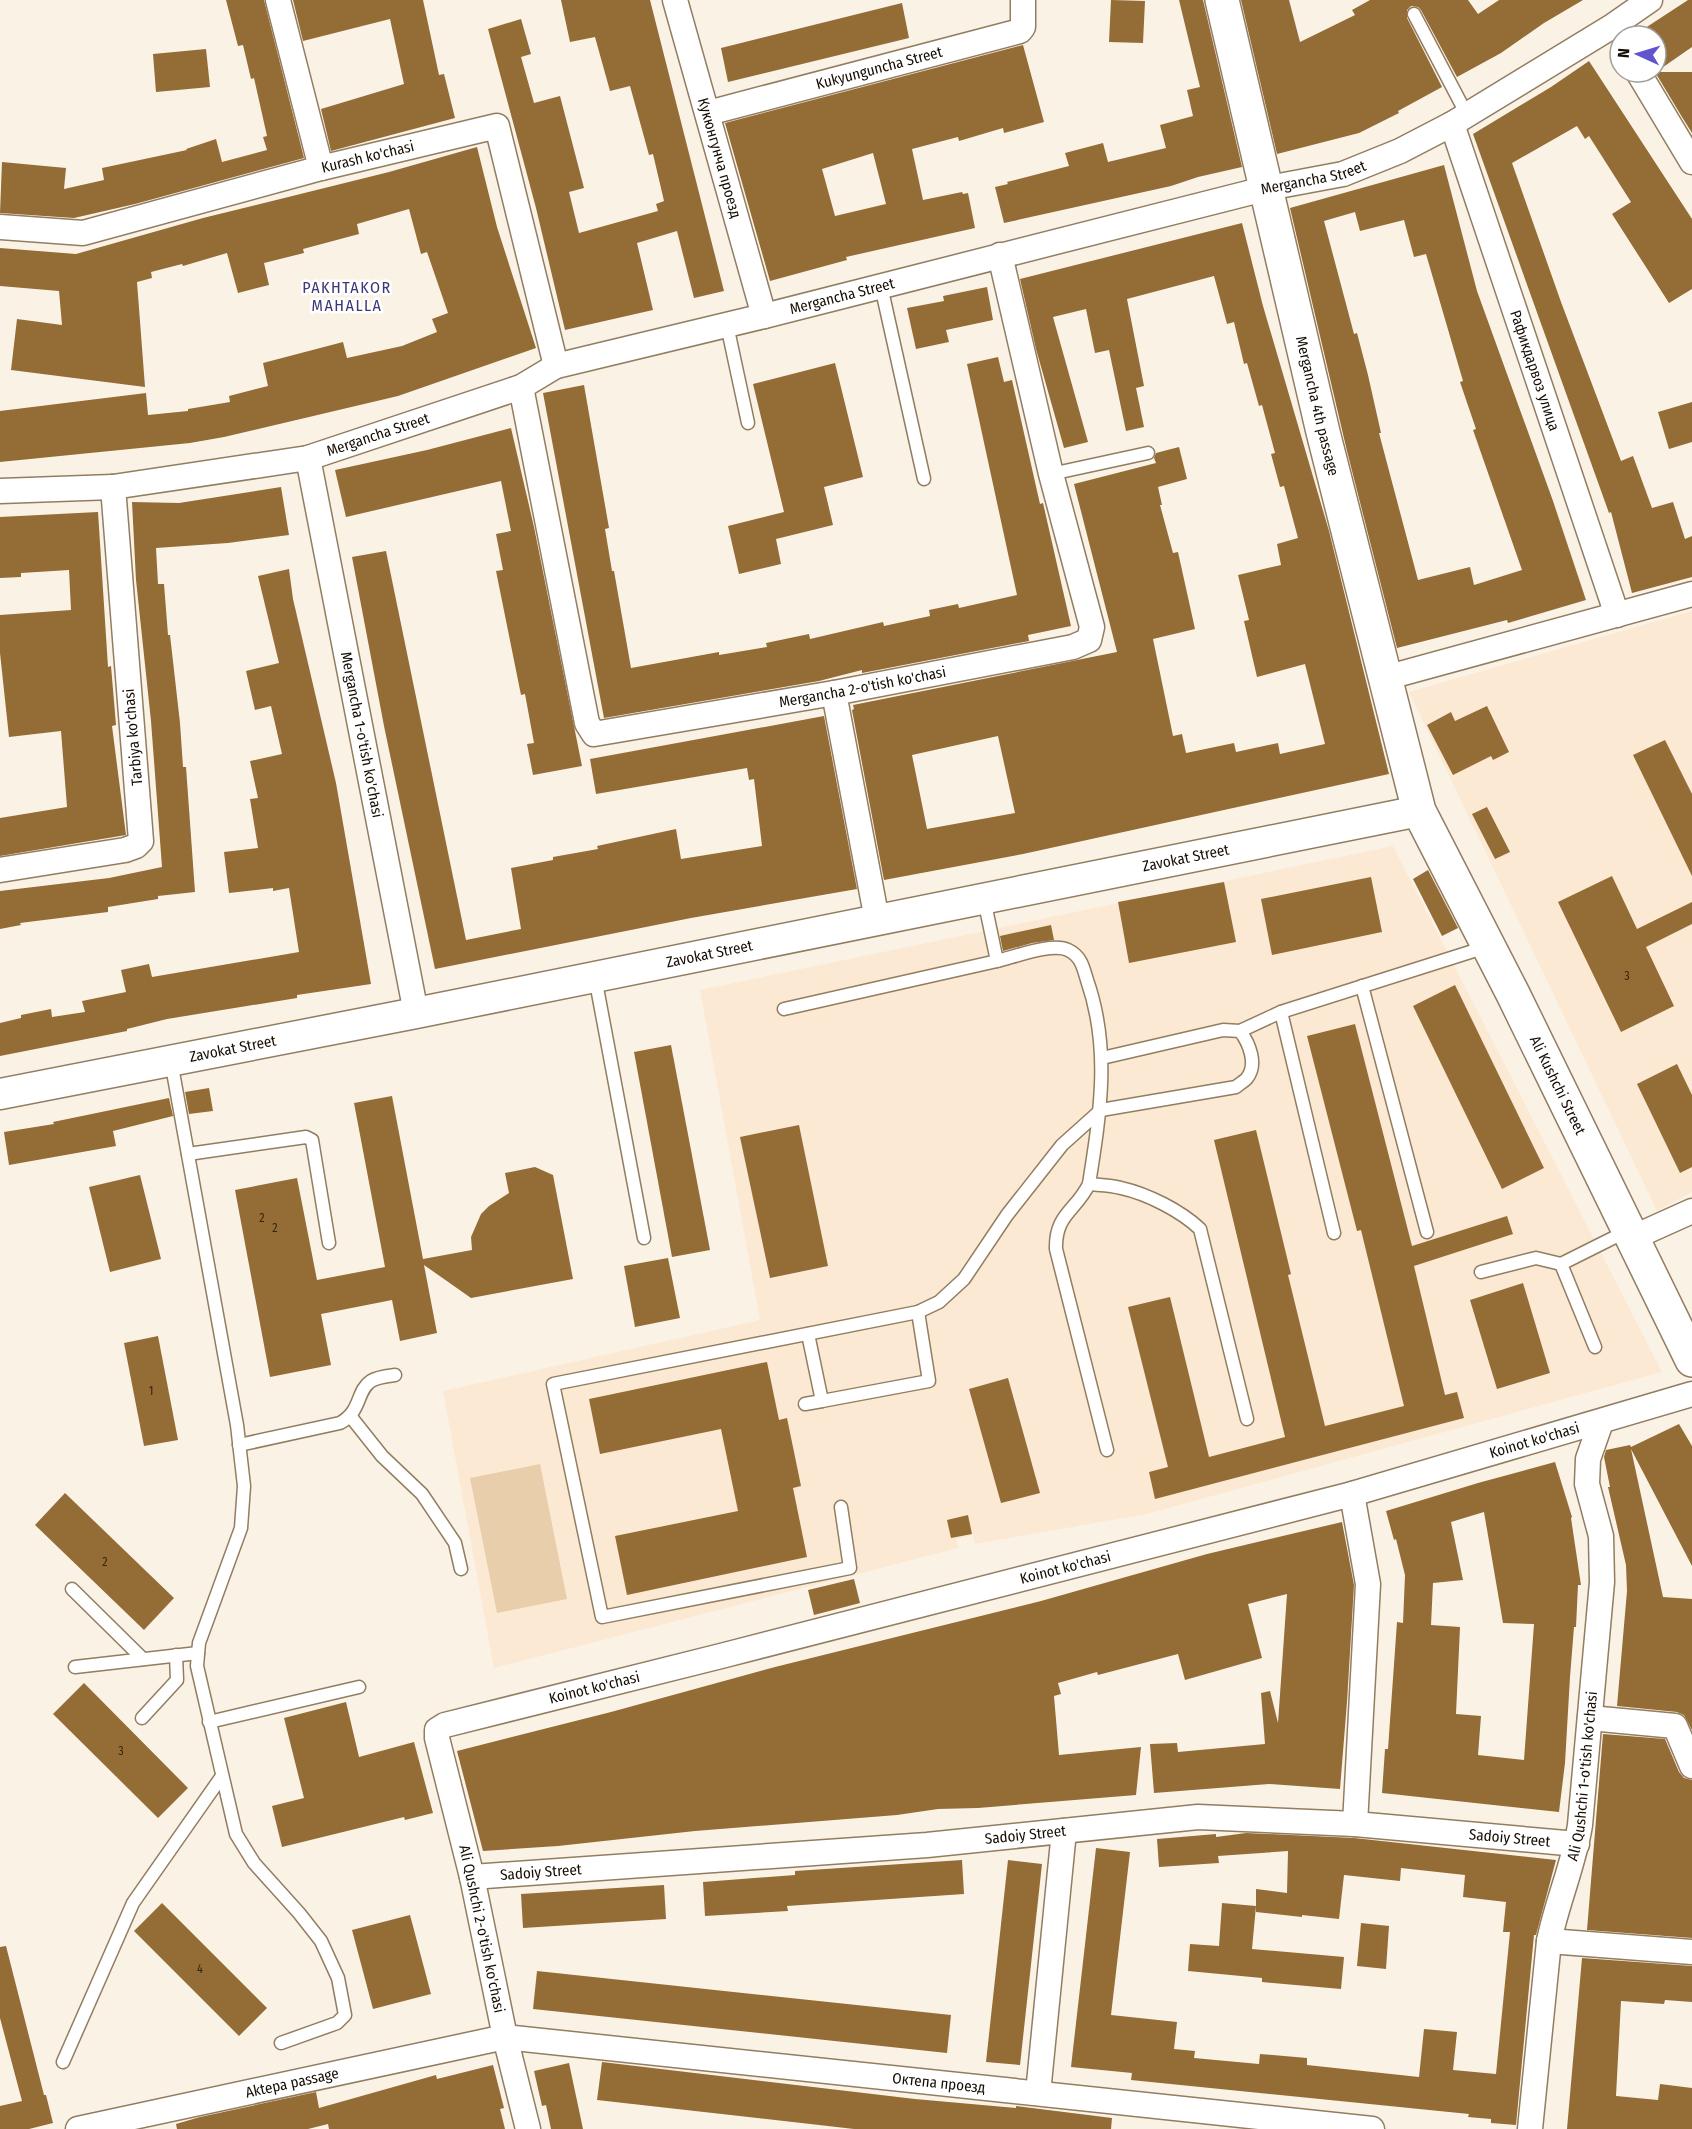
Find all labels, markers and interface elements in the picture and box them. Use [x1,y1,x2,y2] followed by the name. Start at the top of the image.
[1608,24,1668,84] north arrow
[814,43,944,93] street label: Kukyunguncha Street
[1614,48,1633,58] text: N
[694,96,745,220] street label: Кукюнгунча проезд
[320,137,416,177] street label: Kurash ko'chasi
[1259,157,1369,198] street label: Mergancha Street
[788,274,896,318] street label: Mergancha Street
[302,278,392,315] district label: PAKHTAKOR MAHALLA
[1506,308,1563,433] street label: Рафикдарвоз улица
[1292,334,1343,478] street label: Mergancha 4th passage
[324,409,432,460] street label: Mergancha Street
[337,650,387,819] street label: Mergancha 1-o'tish ko'chasi
[778,663,947,711] street label: Mergancha 2-o'tish ko'chasi
[120,688,146,786] street label: Tarbiya ko'chasi
[1141,840,1231,875] street label: Zavokat Street
[664,936,754,971] street label: Zavokat Street
[1624,969,1630,983] house number: 3
[188,1031,278,1066] street label: Zavokat Street
[1526,1033,1589,1138] street label: Ali Kushchi Street
[259,1211,265,1225] house number: 2
[272,1221,278,1235] house number: 2
[149,1384,153,1398] house number: 1
[1487,1419,1581,1462] street label: Koinot ko'chasi
[1018,1547,1113,1588] street label: Koinot ko'chasi
[102,1555,108,1569] house number: 2
[547,1668,642,1708] street label: Koinot ko'chasi
[1563,1691,1601,1863] street label: Ali Qushchi 1-o'tish ko'chasi
[118,1744,124,1758] house number: 3
[984,1822,1067,1848] street label: Sadoiy Street
[1468,1825,1551,1851] street label: Sadoiy Street
[455,1843,509,2015] street label: Ali Qushchi 2-o'tish ko'chasi
[499,1860,582,1884] street label: Sadoiy Street
[197,1962,203,1976] house number: 4
[244,2064,340,2102] street label: Aktepa passage
[891,2069,986,2097] street label: Октепа проезд

